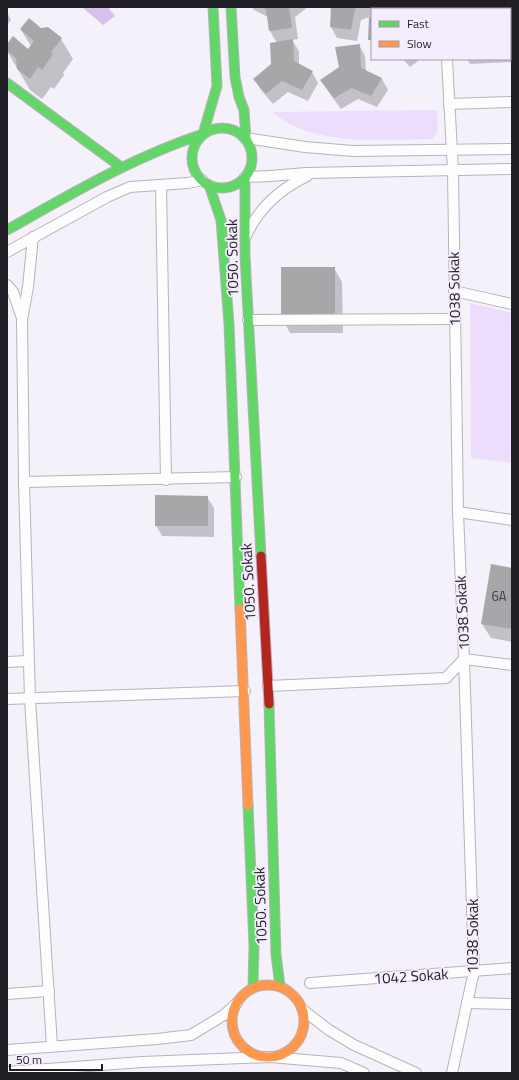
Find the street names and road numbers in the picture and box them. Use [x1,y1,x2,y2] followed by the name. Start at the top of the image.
[220,219,244,297] street label: 1050. Sokak
[442,251,466,327] street label: 1038 Sokak
[234,542,262,622] street label: 1050. Sokak
[449,575,475,651] street label: 1038 Sokak
[247,867,273,945] street label: 1050. Sokak
[461,899,484,973] street label: 1038 Sokak
[373,962,449,990] street label: 1042 Sokak

